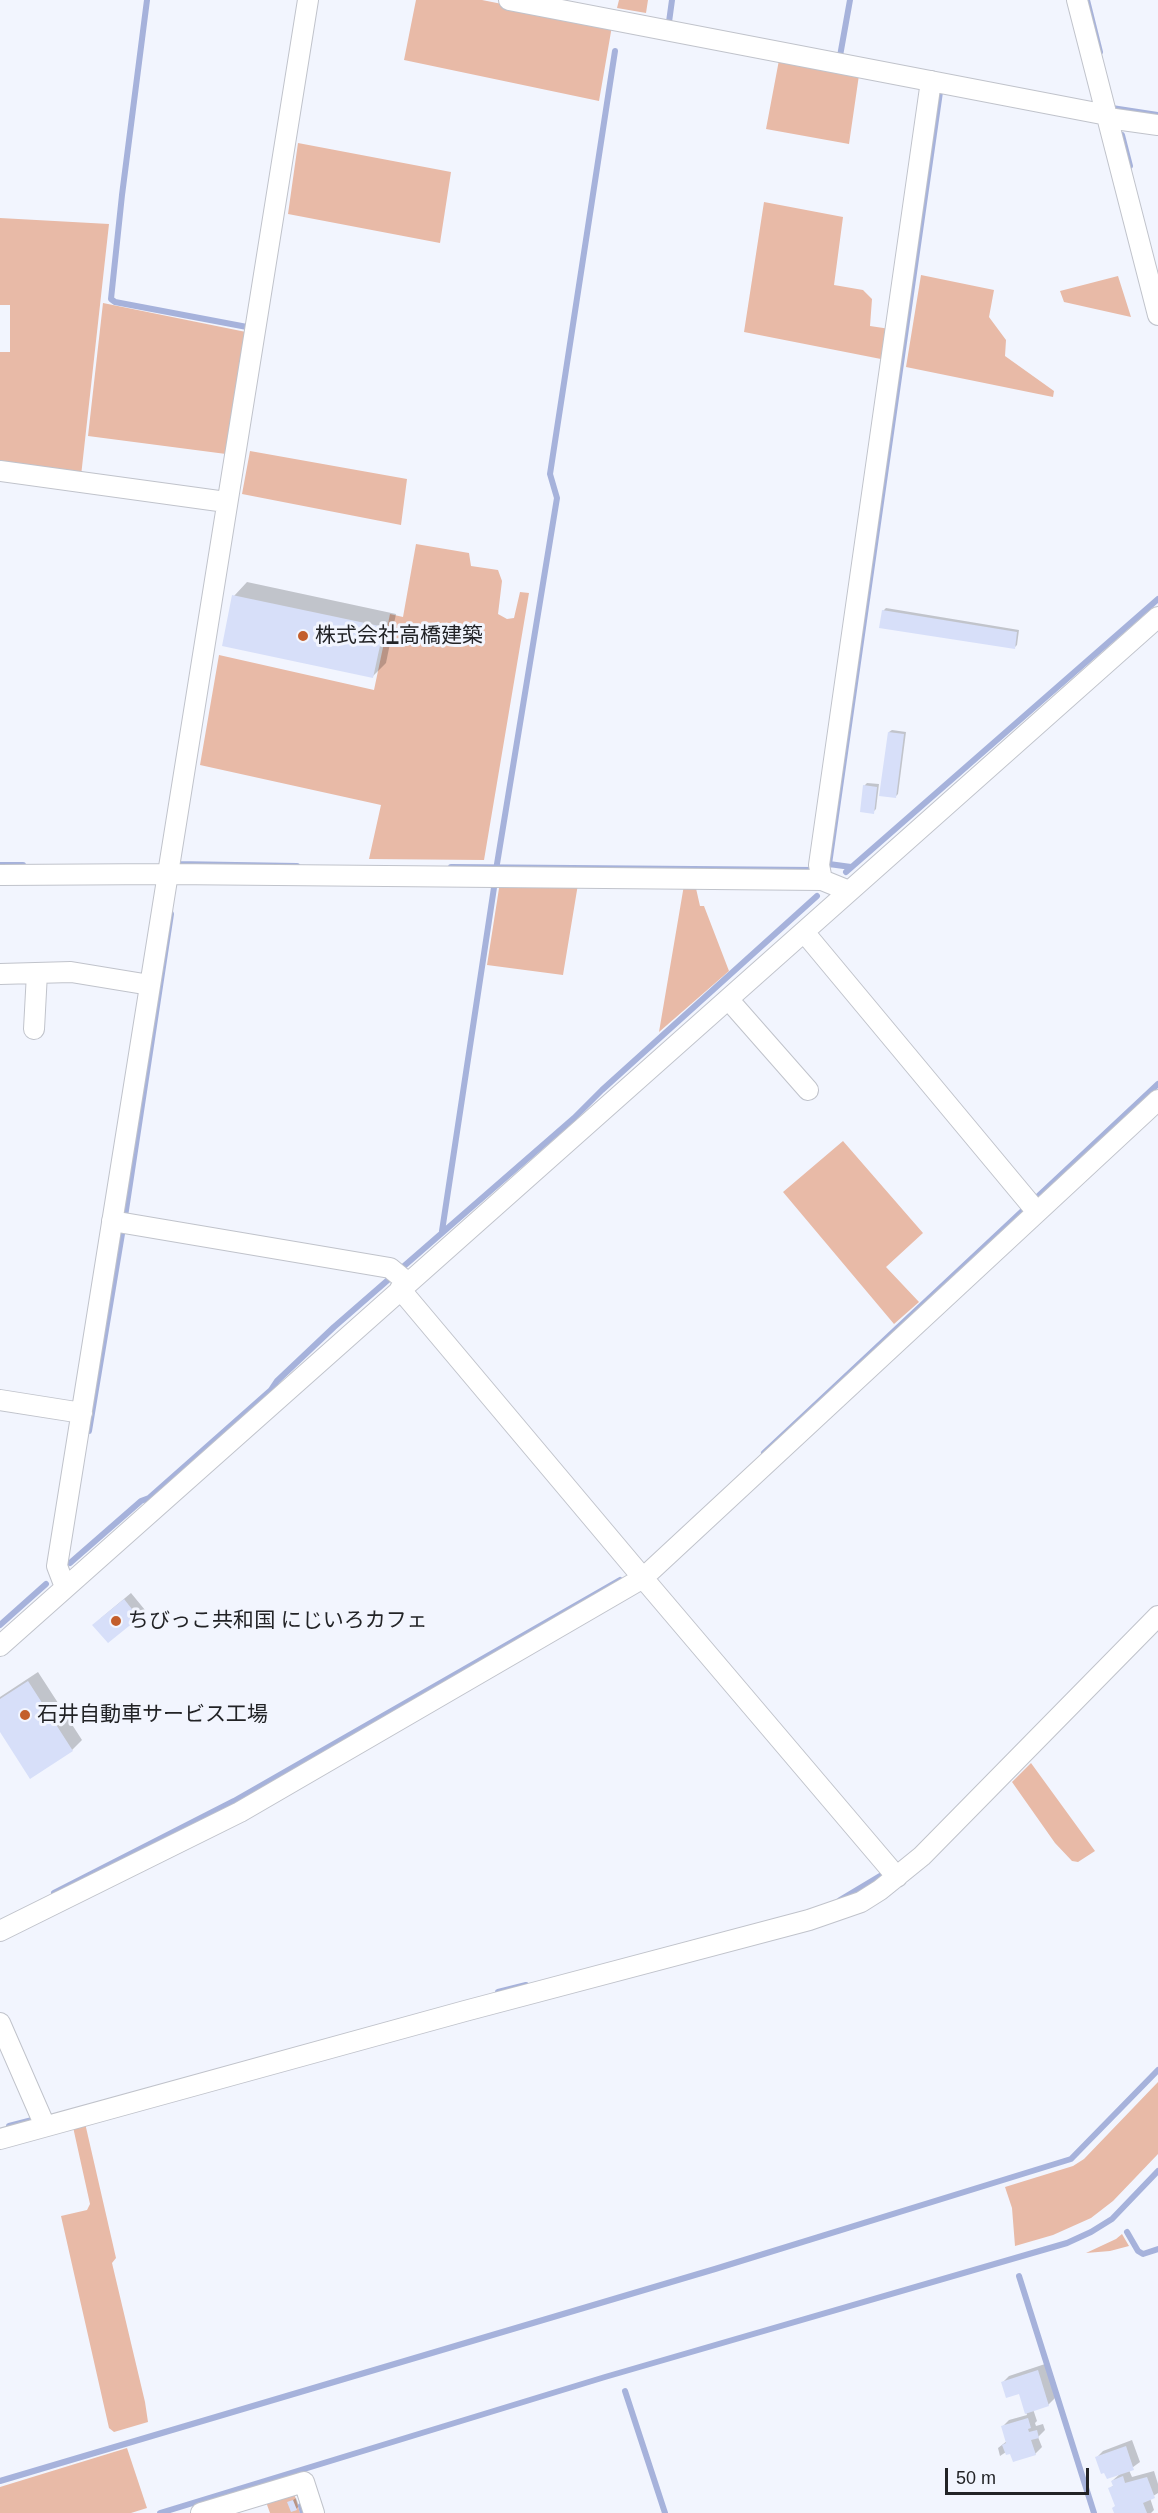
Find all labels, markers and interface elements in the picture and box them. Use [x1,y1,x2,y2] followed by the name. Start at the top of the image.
[315,623,483,649] place label: 株式会社高橋建築
[296,629,310,643] marker: 株式会社高橋建築
[128,1608,428,1634] place label: ちびっこ共和国 にじいろカフェ
[109,1614,123,1628] marker: ちびっこ共和国 にじいろカフェ
[37,1702,268,1728] place label: 石井自動車サービス工場
[18,1708,32,1722] marker: 石井自動車サービス工場
[948,2456,1092,2494] scale bar
[956,2468,996,2488] text: 50 m

